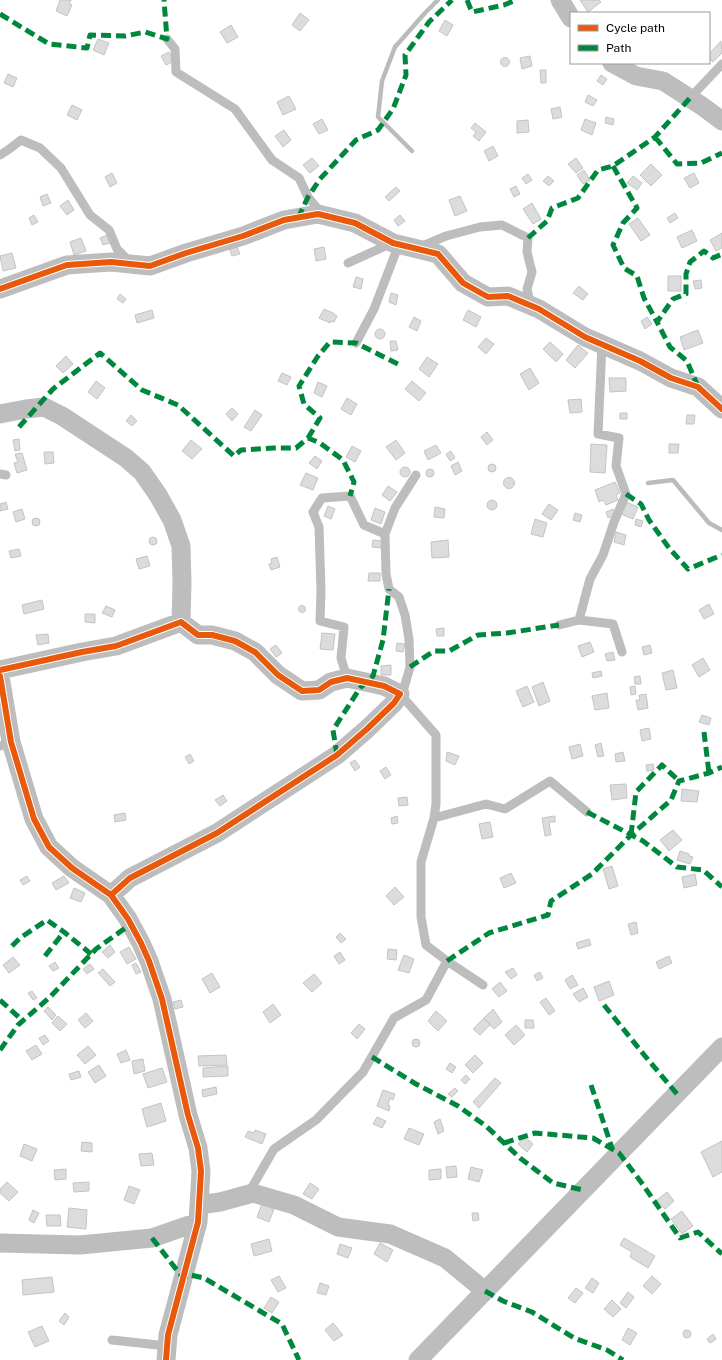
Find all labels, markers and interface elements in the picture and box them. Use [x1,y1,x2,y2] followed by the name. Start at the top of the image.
[570,12,710,64] legend
[606,21,665,35] text: Cycle path
[606,41,632,55] text: Path

